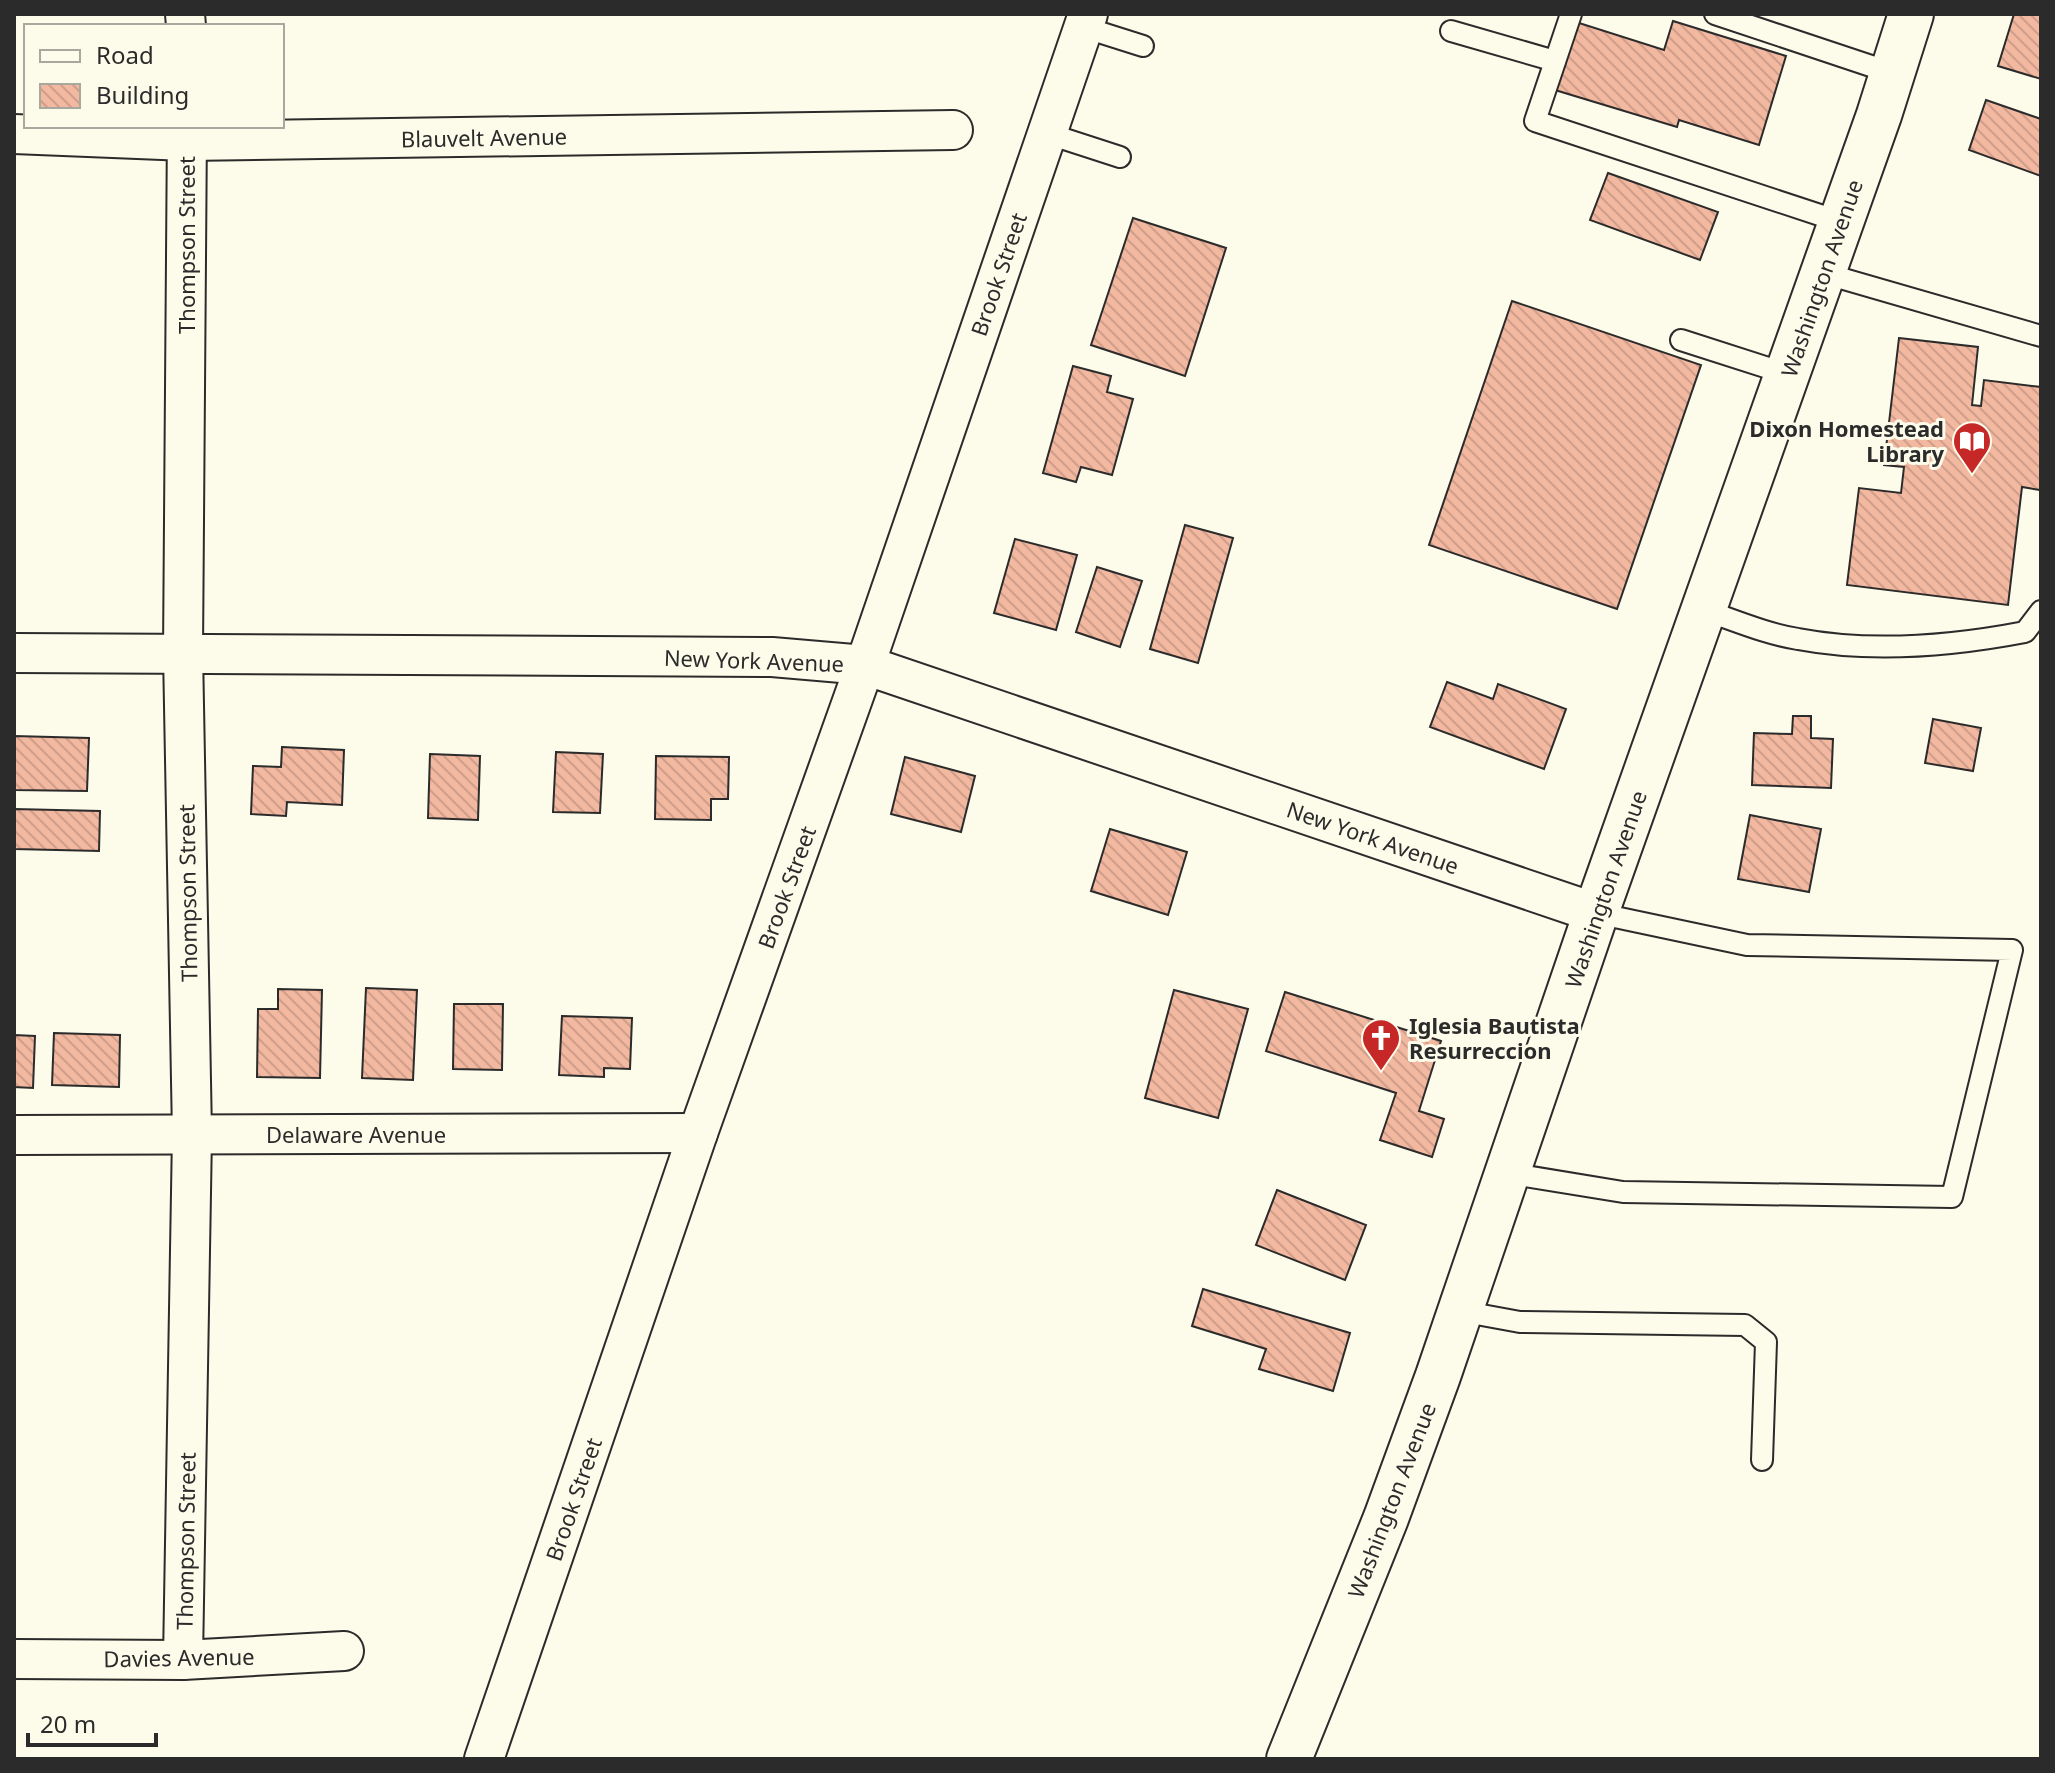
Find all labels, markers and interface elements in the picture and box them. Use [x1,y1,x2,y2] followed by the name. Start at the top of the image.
[24,24,284,128] legend
[96,38,154,71] text: Road
[96,78,189,111] text: Building
[401,121,567,153] street label: Blauvelt Avenue
[171,156,201,334] street label: Thompson Street
[1773,175,1869,381] street label: Washington Avenue
[963,208,1033,340] street label: Brook Street
[1749,413,1944,468] place label: Dixon Homestead Library
[1951,420,1993,475] library icon: Dixon Homestead Library
[663,642,845,678] street label: New York Avenue
[1557,786,1653,992] street label: Washington Avenue
[1283,793,1463,881] street label: New York Avenue
[170,804,204,982] street label: Thompson Street
[750,821,822,952] street label: Brook Street
[1409,1010,1580,1065] place label: Iglesia Bautista Resurreccion
[1360,1017,1402,1072] church icon: Iglesia Bautista Resurreccion
[266,1119,446,1149] street label: Delaware Avenue
[1340,1398,1442,1602] street label: Washington Avenue
[538,1433,608,1565] street label: Brook Street
[168,1452,202,1630] street label: Thompson Street
[103,1641,255,1673] street label: Davies Avenue
[28,1697,156,1747] scale bar
[40,1707,96,1740] text: 20 m

